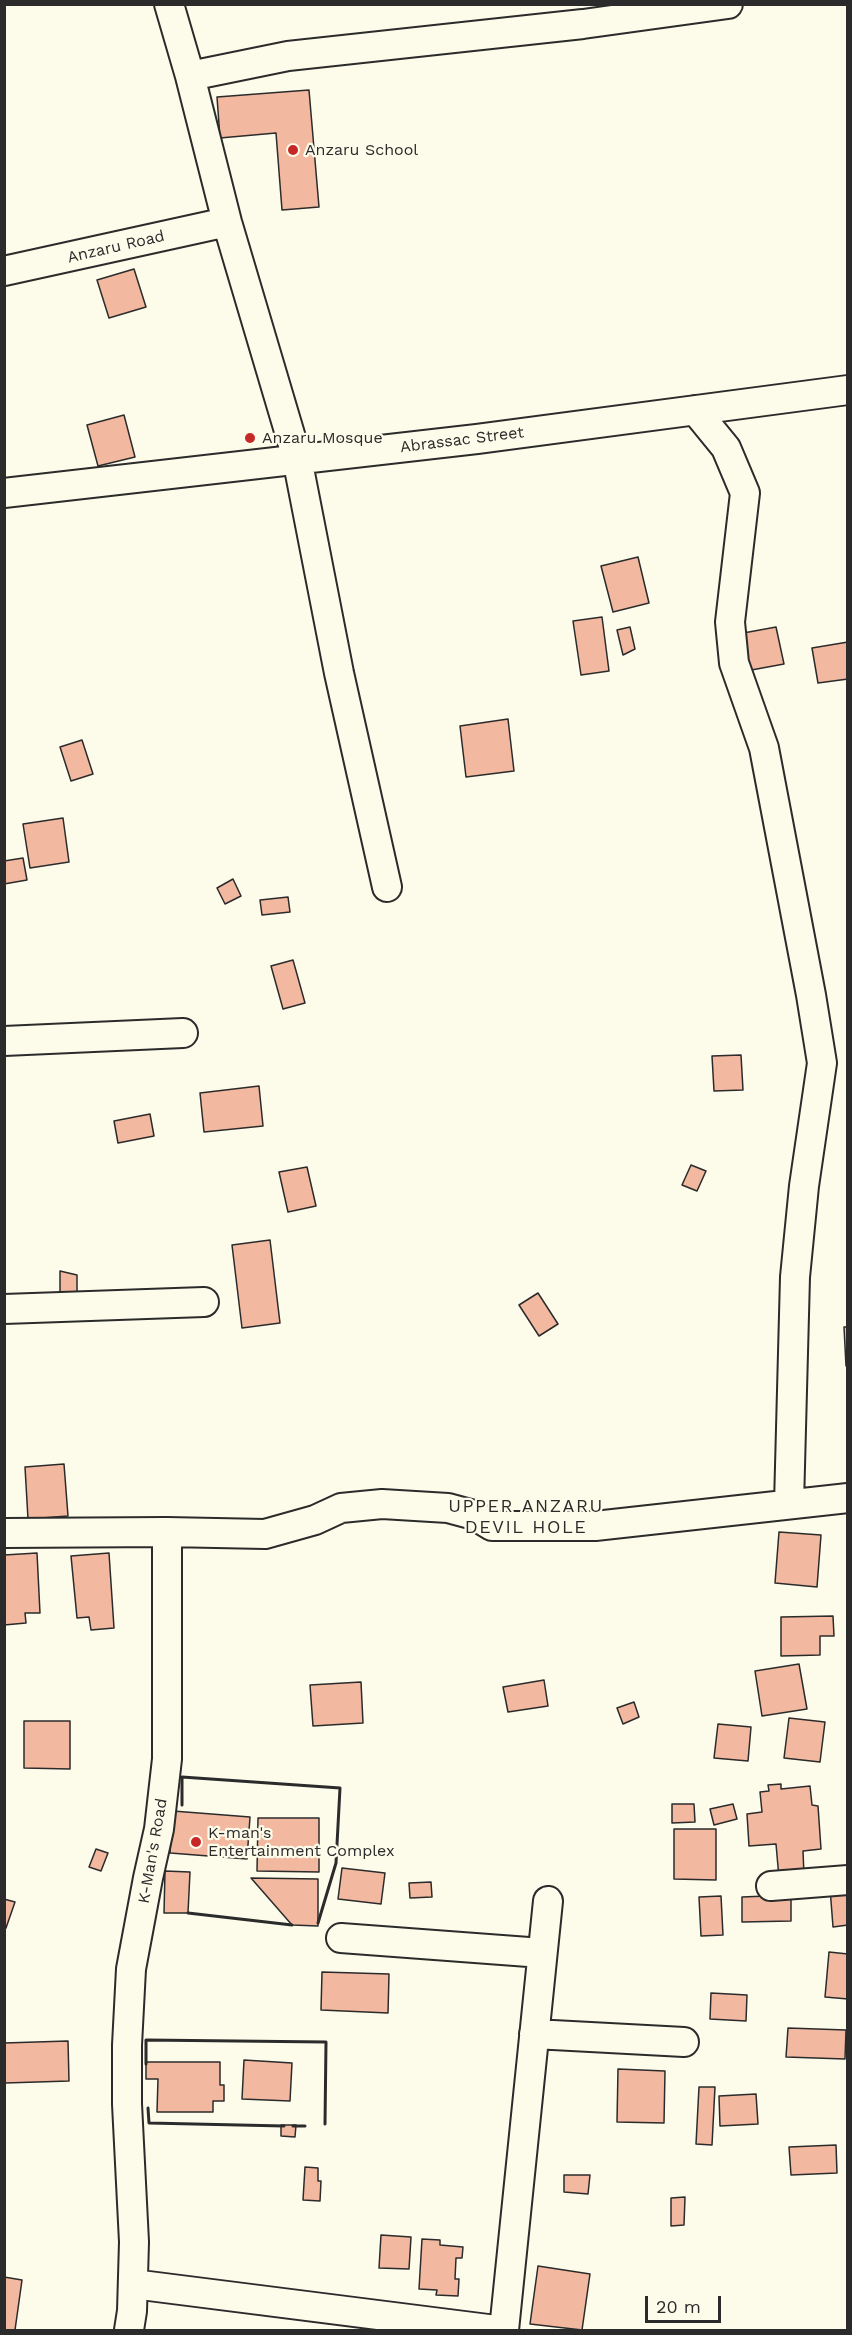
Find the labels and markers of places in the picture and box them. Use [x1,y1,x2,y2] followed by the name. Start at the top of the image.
[305,140,418,160] place label: Anzaru School
[286,143,300,157] marker: Anzaru School
[262,428,383,448] place label: Anzaru Mosque
[243,431,257,445] marker: Anzaru Mosque
[208,1823,395,1861] place label: K-man's Entertainment Complex
[189,1835,203,1849] marker: K-man's Entertainment Complex

